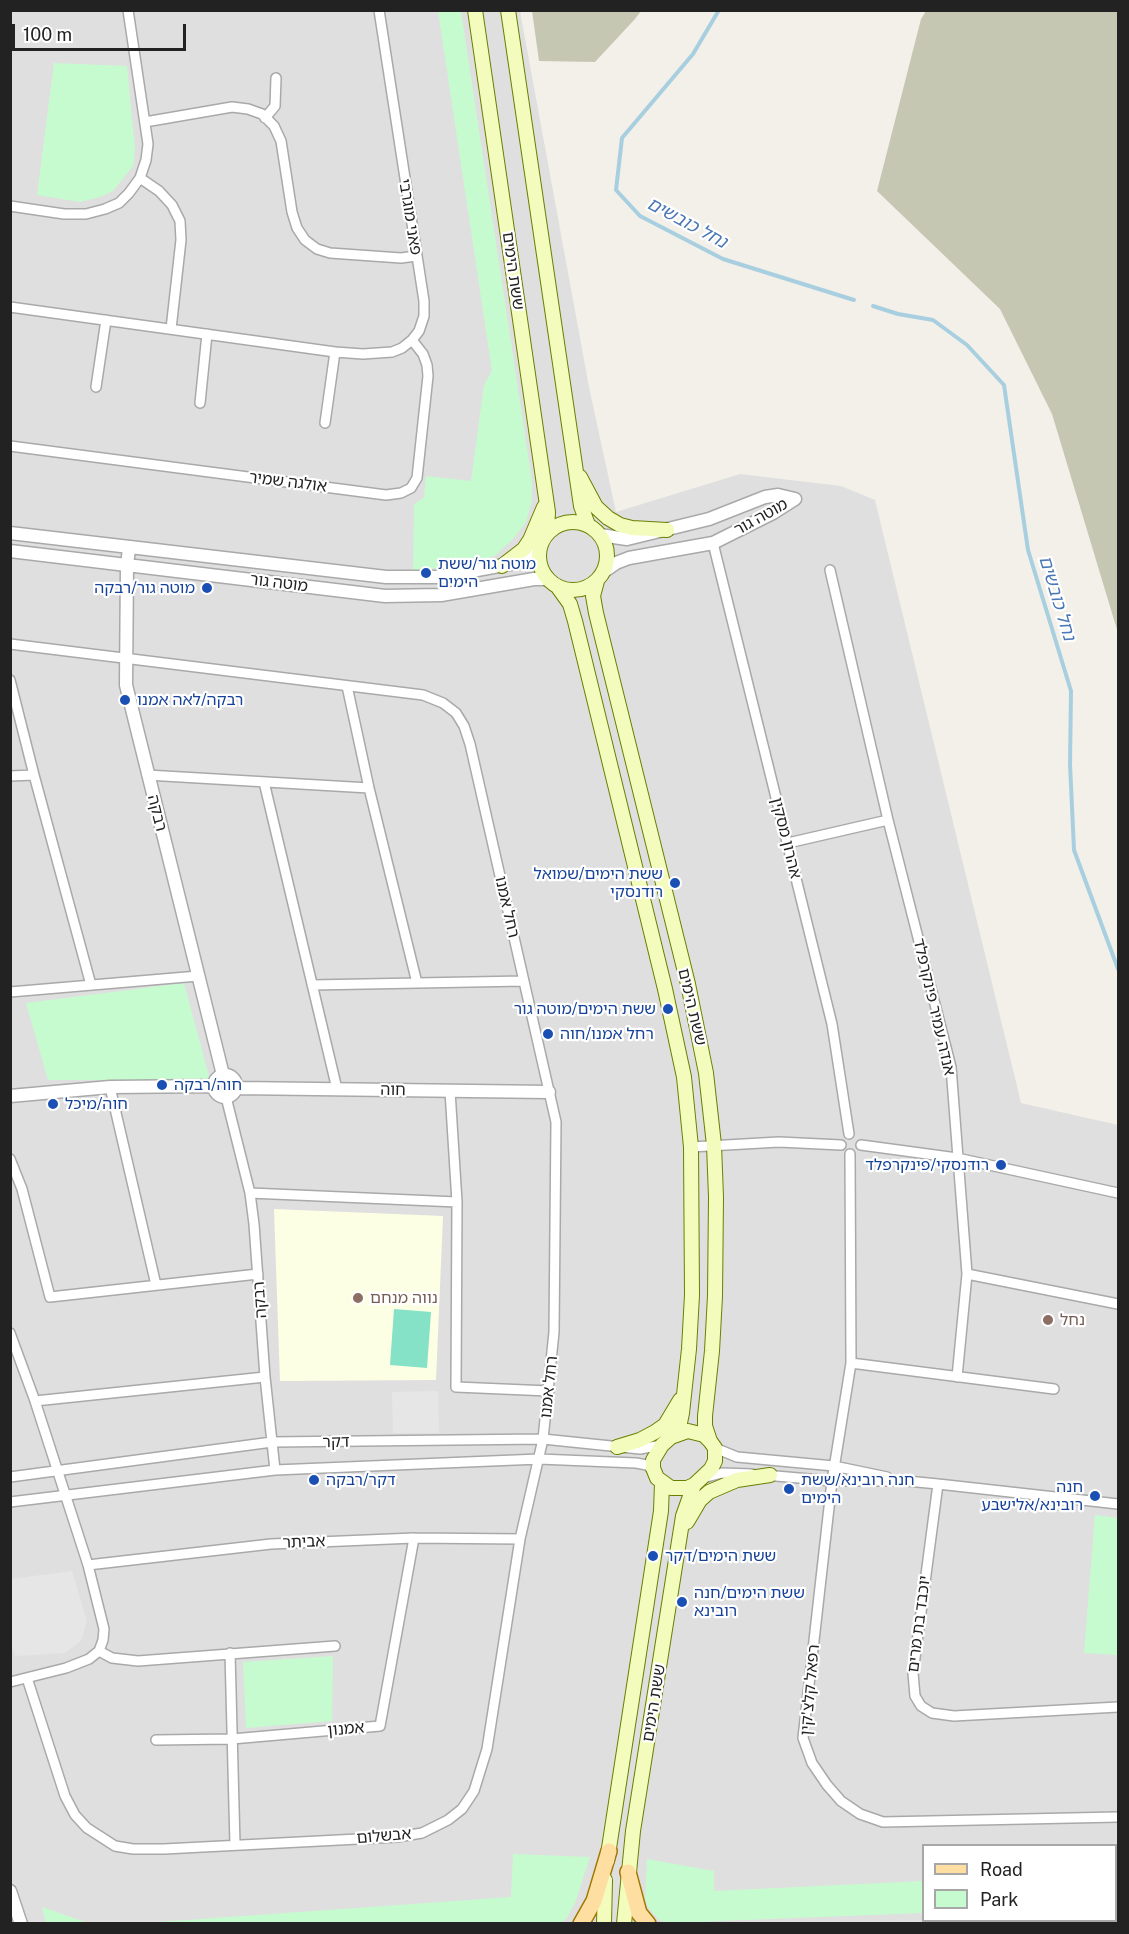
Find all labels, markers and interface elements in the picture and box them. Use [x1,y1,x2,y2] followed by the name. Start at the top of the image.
[15,12,189,50] scale bar
[23,24,72,45] text: 100 m
[394,177,426,257] street label: פאני מוגרבי
[643,193,731,253] water label: נחל כובשים
[498,231,528,311] street label: ששת הימים
[248,468,328,496] street label: אולגה שמיר
[731,495,791,539] street label: מוטה גור
[1034,553,1080,643] water label: נחל כובשים
[438,554,536,592] place label: מוטה גור/ששת הימים
[419,566,433,580] marker: מוטה גור/ששת הימים
[249,570,309,596] street label: מוטה גור
[94,578,195,598] place label: מוטה גור/רבקה
[200,581,214,595] marker: מוטה גור/רבקה
[137,690,243,710] place label: רבקה/לאה אמנו
[118,693,132,707] marker: רבקה/לאה אמנו
[143,793,171,833] street label: רבקה
[767,795,805,881] street label: אהרון מסקין
[533,864,663,902] place label: ששת הימים/שמואל רודנסקי
[491,874,523,940] street label: רחל אמנו
[668,876,682,890] marker: ששת הימים/שמואל רודנסקי
[909,936,959,1078] street label: אנדה עמיר פינקרפלד
[674,967,710,1047] street label: ששת הימים
[514,999,656,1019] place label: ששת הימים/מוטה גור
[661,1002,675,1016] marker: ששת הימים/מוטה גור
[560,1024,654,1044] place label: רחל אמנו/חוה
[541,1027,555,1041] marker: רחל אמנו/חוה
[174,1075,242,1095] place label: חוה/רבקה
[155,1078,169,1092] marker: חוה/רבקה
[380,1080,406,1100] street label: חוה
[65,1094,128,1114] place label: חוה/מיכל
[46,1097,60,1111] marker: חוה/מיכל
[865,1155,989,1175] place label: רודנסקי/פינקרפלד
[994,1158,1008,1172] marker: רודנסקי/פינקרפלד
[249,1281,271,1319] street label: רבקה
[370,1288,438,1308] place label: נווה מנחם
[351,1291,365,1305] marker: נווה מנחם
[1060,1310,1085,1330] place label: נחל
[1041,1313,1055,1327] marker: נחל
[536,1355,562,1419] street label: רחל אמנו
[322,1432,350,1452] street label: דקר
[326,1470,396,1490] place label: דקר/רבקה
[801,1470,915,1508] place label: חנה רובינא/ששת הימים
[307,1473,321,1487] marker: דקר/רבקה
[981,1477,1083,1515] place label: חנה רובינא/אלישבע
[782,1482,796,1496] marker: חנה רובינא/ששת הימים
[1088,1489,1102,1503] marker: חנה רובינא/אלישבע
[282,1532,326,1552] street label: אביתר
[665,1546,776,1566] place label: ששת הימים/דקר
[646,1549,660,1563] marker: ששת הימים/דקר
[904,1574,934,1674] street label: יוכבד בת מרים
[694,1583,805,1621] place label: ששת הימים/חנה רובינא
[675,1595,689,1609] marker: ששת הימים/חנה רובינא
[796,1644,824,1736] street label: רפאל קלצ'קין
[638,1663,670,1743] street label: ששת הימים
[327,1718,365,1740] street label: אמנון
[356,1824,412,1848] street label: אבשלום
[922,1844,1117,1922] legend
[980,1859,1023,1880] text: Road
[980,1889,1018,1910] text: Park

